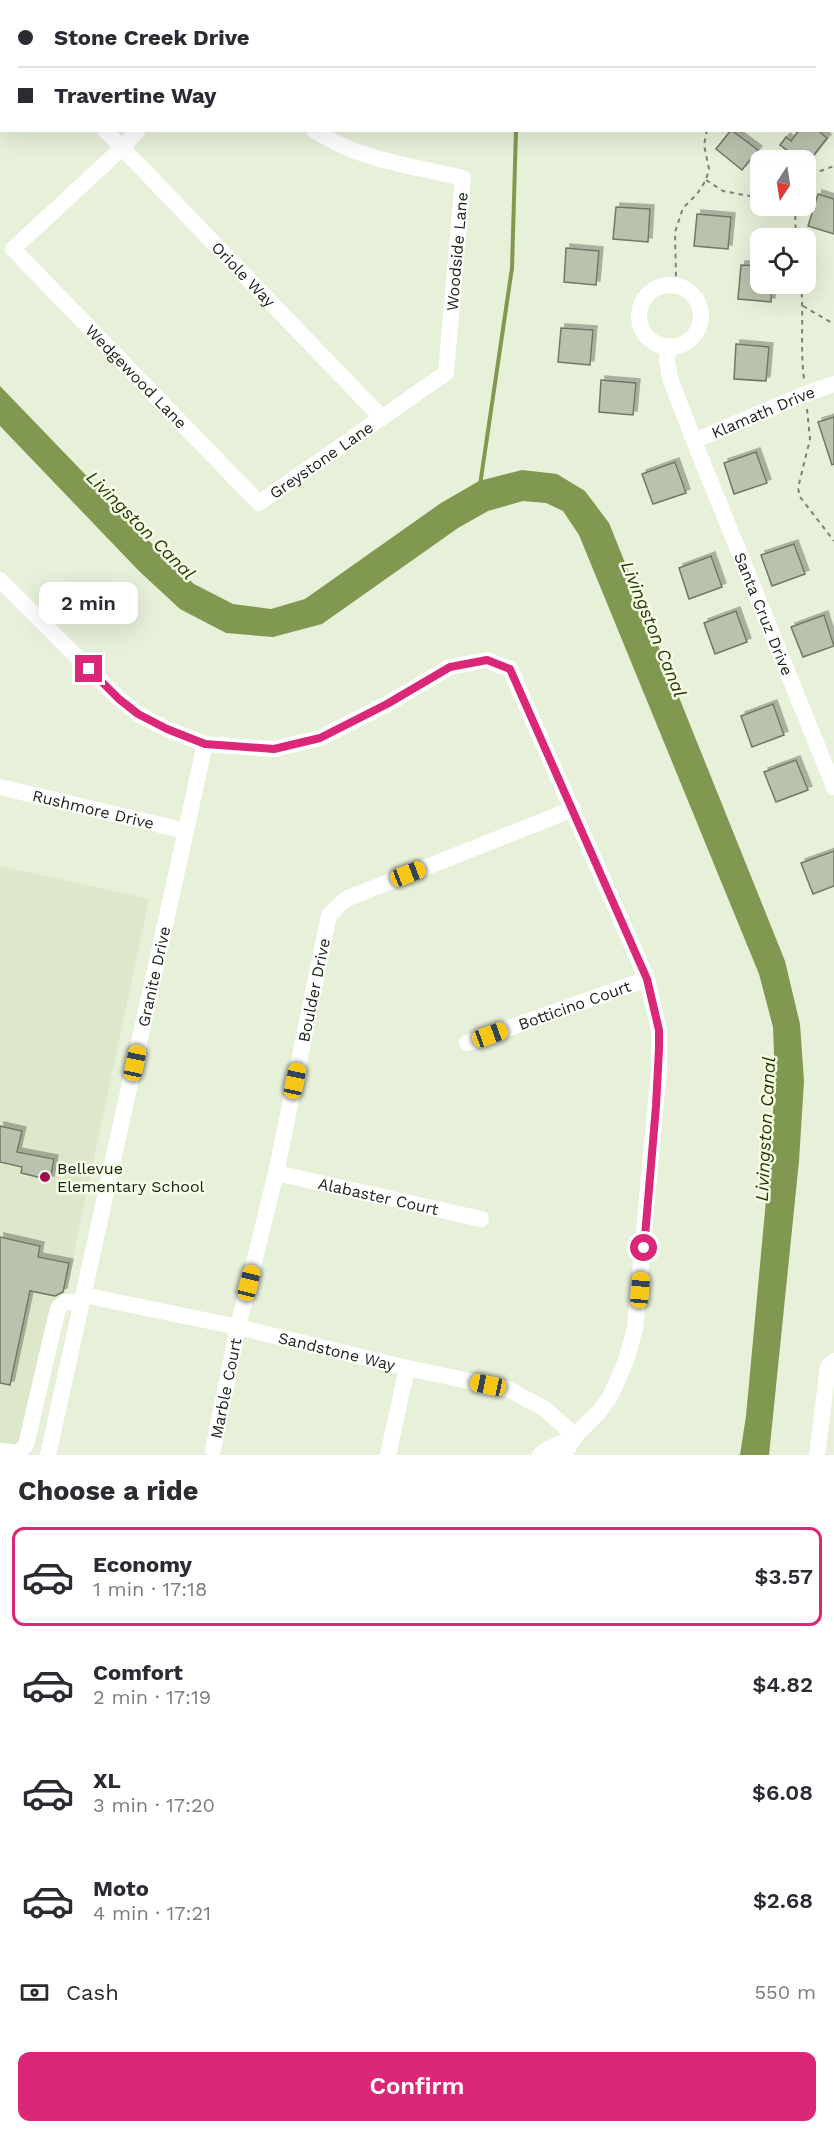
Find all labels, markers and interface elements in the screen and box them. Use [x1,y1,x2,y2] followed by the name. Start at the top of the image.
[54,25,250,50] text: Stone Creek Drive
[54,83,216,108] text: Travertine Way
[750,150,816,216] north arrow
[750,150,816,294] map controls
[442,191,471,312] street label: Woodside Lane
[750,228,816,294] button: locate
[208,238,280,311] street label: Oriole Way
[82,320,191,432] street label: Wedgewood Lane
[709,382,817,442] street label: Klamath Drive
[266,417,377,502] street label: Greystone Lane
[82,466,200,584] water label: Livingston Canal
[730,549,797,678] street label: Santa Cruz Drive
[617,558,691,700] water label: Livingston Canal
[40,582,138,624] callout: 2 min
[61,591,116,615] text: 2 min
[75,655,102,682] route end
[31,786,156,833] street label: Rushmore Drive
[388,859,428,889] car
[133,924,174,1029] street label: Granite Drive
[294,936,334,1044] street label: Boulder Drive
[516,976,633,1034] street label: Botticino Court
[470,1020,510,1050] car
[122,1044,148,1082] car
[751,1056,779,1202] water label: Livingston Canal
[282,1062,308,1100] car
[57,1159,205,1196] place label: Bellevue Elementary School
[38,1170,52,1184] marker: Bellevue Elementary School
[316,1173,441,1219] street label: Alabaster Court
[630,1234,657,1261] route start
[236,1263,262,1303] car
[629,1271,651,1309] car
[276,1328,398,1375] street label: Sandstone Way
[206,1336,245,1440] street label: Marble Court
[469,1372,507,1398] car
[18,1475,198,1507] text: Choose a ride
[21,1550,75,1604] icon: car
[93,1552,192,1577] text: Economy
[755,1564,813,1589] text: $3.57
[93,1577,207,1601] text: 1 min · 17:18
[21,1658,75,1712] icon: car
[93,1660,183,1685] text: Comfort
[752,1672,813,1697] text: $4.82
[93,1685,211,1709] text: 2 min · 17:19
[21,1766,75,1820] icon: car
[93,1768,121,1793] text: XL
[752,1780,813,1805] text: $6.08
[93,1793,215,1817] text: 3 min · 17:20
[21,1874,75,1928] icon: car
[93,1876,149,1901] text: Moto
[753,1888,813,1913] text: $2.68
[93,1901,211,1925] text: 4 min · 17:21
[18,1976,51,2009] icon: cash
[66,1980,119,2005] text: Cash
[754,1980,816,2004] text: 550 m
[18,2052,816,2121] button: Confirm

